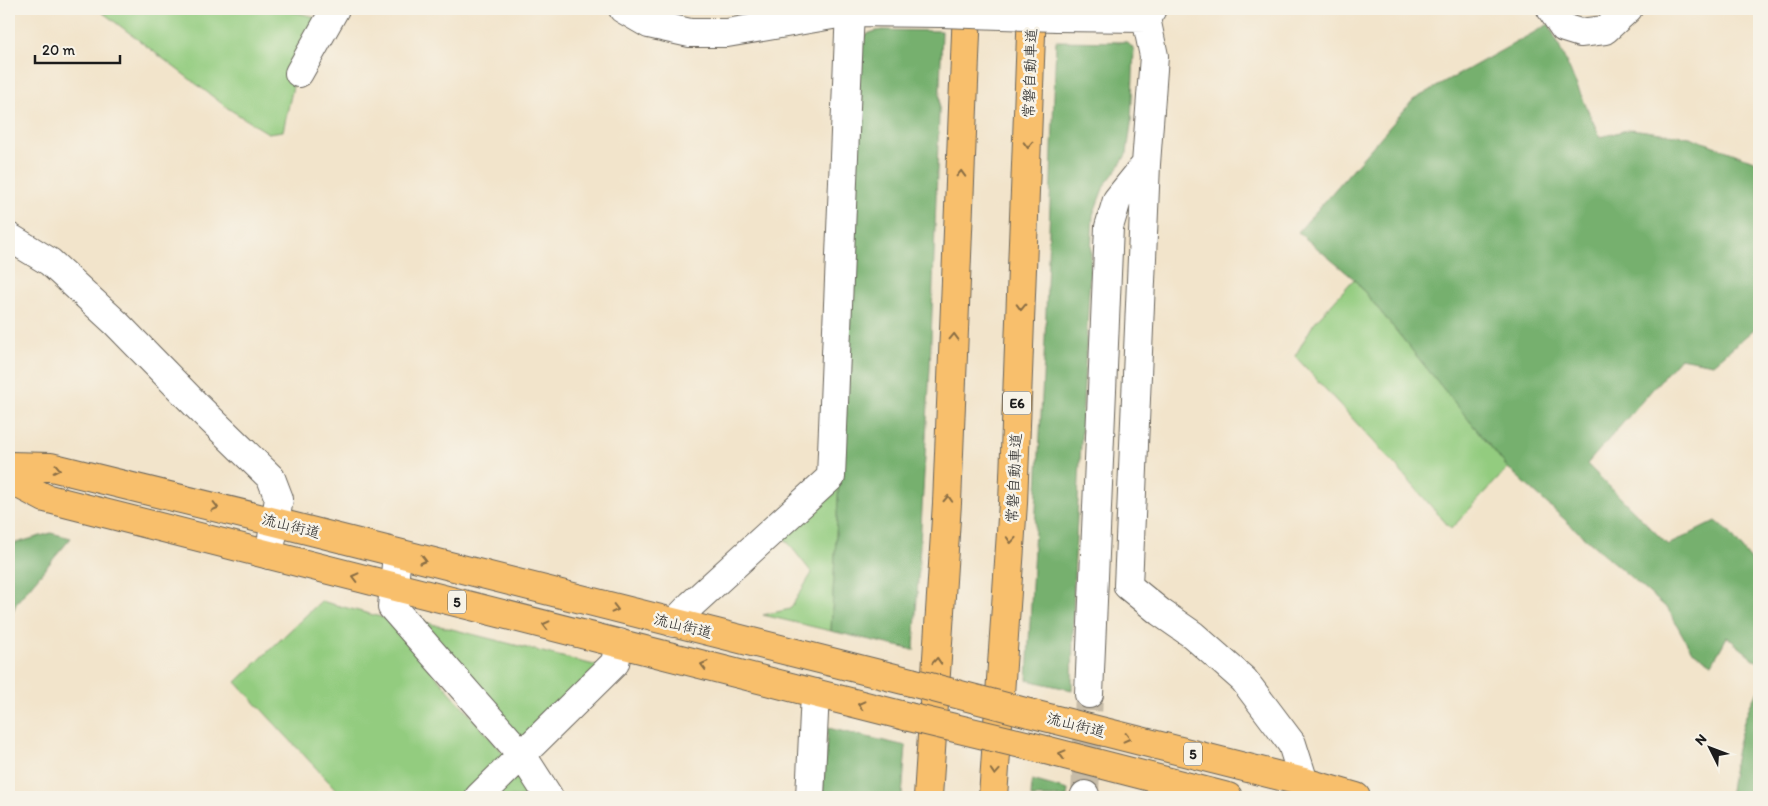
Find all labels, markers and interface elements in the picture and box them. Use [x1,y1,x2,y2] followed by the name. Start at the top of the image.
[1019,28,1041,118] street label: 常磐自動車道
[35,32,120,64] scale bar
[42,41,76,59] text: 20 m
[1022,141,1033,149] one-way arrow
[955,170,966,178] one-way arrow
[1016,304,1026,312] one-way arrow
[949,333,959,340] one-way arrow
[1003,392,1031,414] road number: E6
[1003,433,1025,523] street label: 常磐自動車道
[53,463,62,474] one-way arrow
[942,495,953,503] one-way arrow
[211,501,220,512] one-way arrow
[260,510,322,542] street label: 流山街道
[1005,536,1016,544] one-way arrow
[419,555,427,565] one-way arrow
[350,572,359,583] one-way arrow
[448,590,466,614] road number: 5
[611,603,619,613] one-way arrow
[652,610,714,642] street label: 流山街道
[543,620,551,630] one-way arrow
[931,657,942,665] one-way arrow
[700,660,708,670] one-way arrow
[857,700,866,711] one-way arrow
[1045,709,1107,741] street label: 流山街道
[1686,724,1736,774] north arrow
[1691,730,1710,749] text: N
[1122,732,1131,742] one-way arrow
[1184,742,1202,766] road number: 5
[1058,749,1067,760] one-way arrow
[990,768,1001,776] one-way arrow

